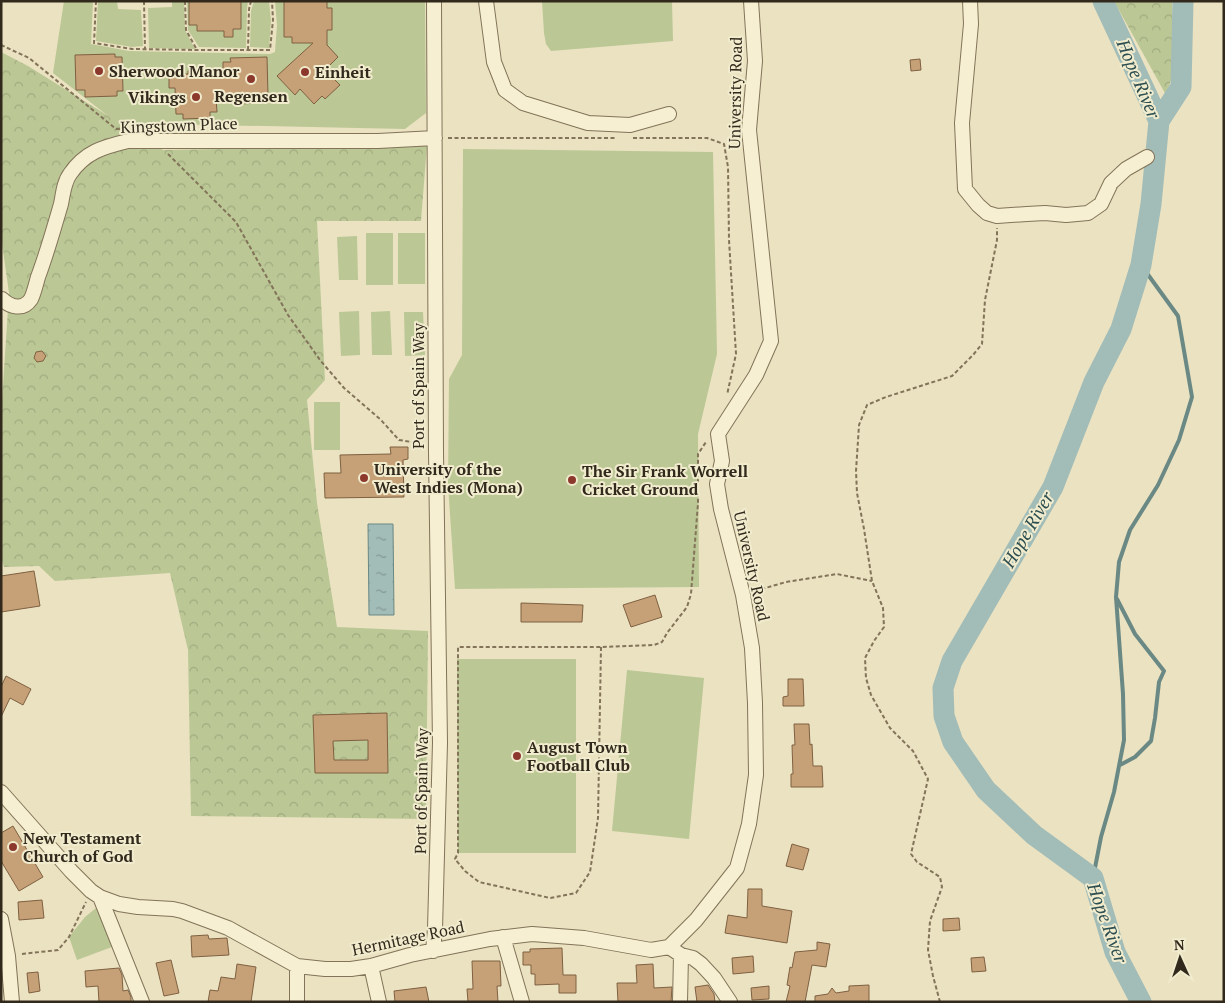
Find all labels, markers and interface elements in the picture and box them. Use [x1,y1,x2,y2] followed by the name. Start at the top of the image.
[1111,35,1167,123] water label: Hope River
[723,36,747,149] street label: University Road
[109,60,240,82] place label: Sherwood Manor
[315,61,371,83] place label: Einheit
[93,65,105,77] marker: Sherwood Manor
[299,66,311,78] marker: Einheit
[245,73,257,85] marker: Regensen
[214,85,288,107] place label: Regensen
[128,86,186,108] place label: Vikings
[190,91,202,103] marker: Vikings
[120,112,238,138] street label: Kingstown Place
[407,322,429,449] street label: Port of Spain Way
[374,458,523,498] place label: University of the West Indies (Mona)
[582,460,748,500] place label: The Sir Frank Worrell Cricket Ground
[358,472,370,484] marker: University of the West Indies (Mona)
[566,474,578,486] marker: The Sir Frank Worrell Cricket Ground
[995,486,1059,573] water label: Hope River
[729,509,775,623] street label: University Road
[409,727,433,854] street label: Port of Spain Way
[527,736,630,776] place label: August Town Football Club
[511,750,523,762] marker: August Town Football Club
[23,827,142,867] place label: New Testament Church of God
[7,841,19,853] marker: New Testament Church of God
[1082,878,1134,967] water label: Hope River
[350,915,466,961] street label: Hermitage Road
[1155,933,1205,983] north arrow
[1173,935,1185,954] text: N

